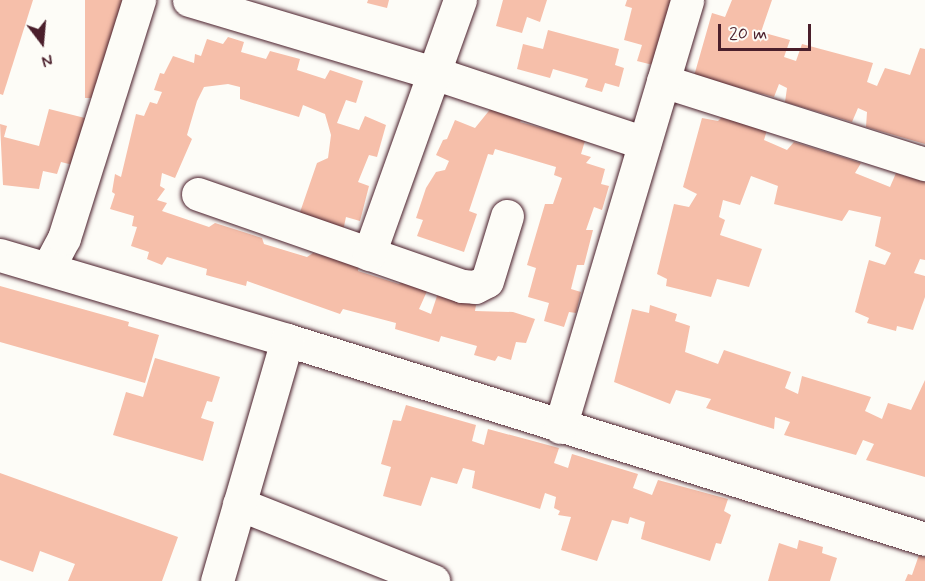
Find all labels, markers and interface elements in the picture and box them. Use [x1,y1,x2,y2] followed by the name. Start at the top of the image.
[12,12,72,72] north arrow
[721,12,814,50] scale bar
[729,22,767,46] text: 20 m
[39,48,55,71] text: N

